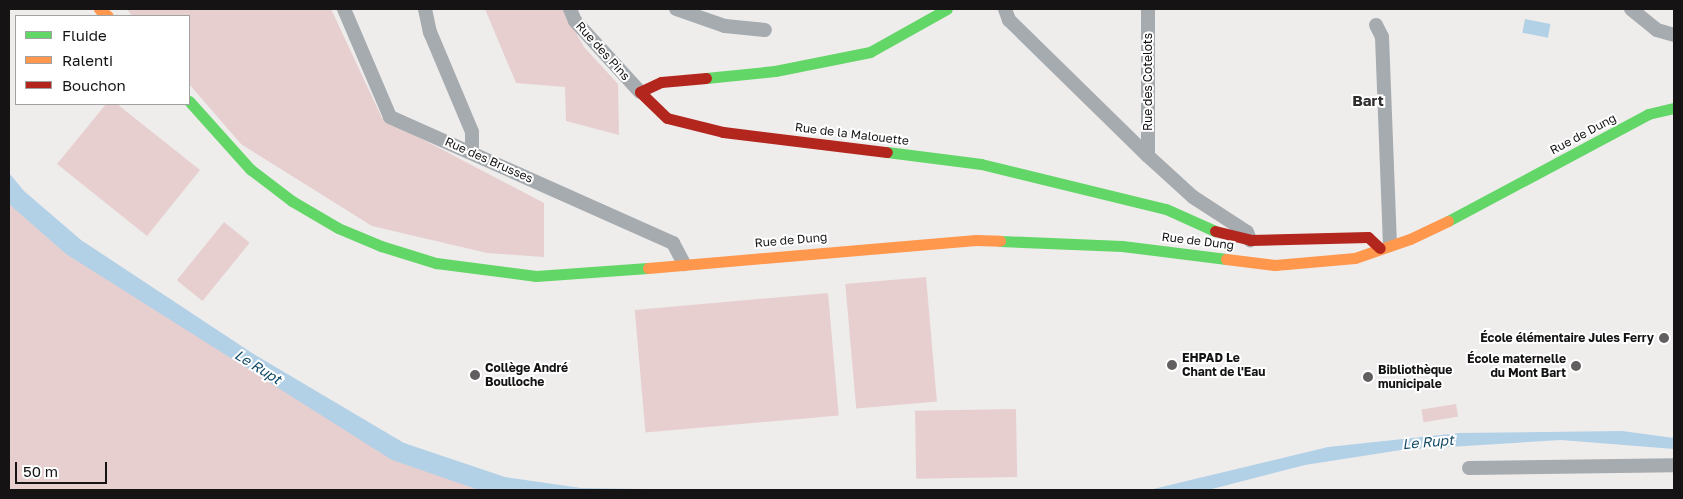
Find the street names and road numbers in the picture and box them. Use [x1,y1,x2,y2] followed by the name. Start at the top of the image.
[573,19,633,83] street label: Rue des Pins
[1141,33,1155,131] street label: Rue des Cotelots
[1547,111,1619,157] street label: Rue de Dung
[794,120,910,148] street label: Rue de la Malouette
[443,134,535,186] street label: Rue des Brusses
[1161,229,1235,253] street label: Rue de Dung
[754,230,828,250] street label: Rue de Dung

